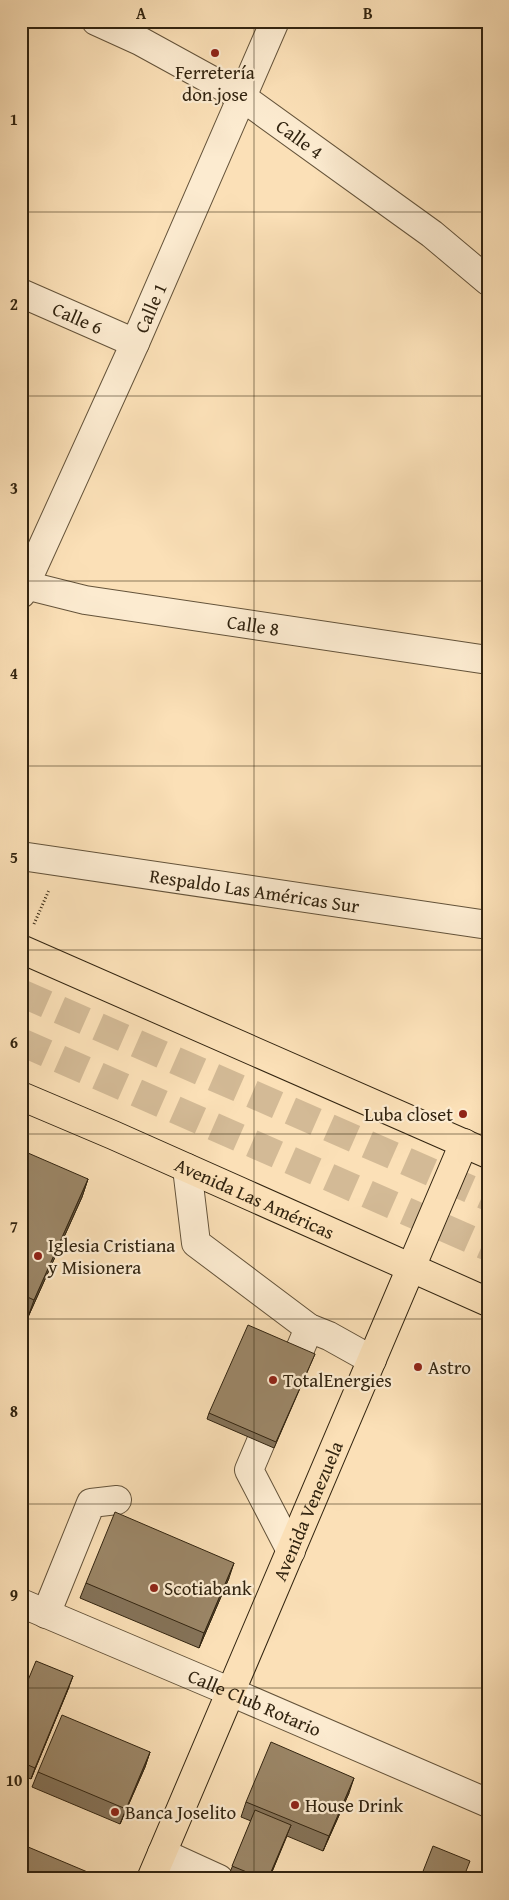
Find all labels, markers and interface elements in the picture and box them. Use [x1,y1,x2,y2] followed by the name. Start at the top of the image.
[136,1,147,25] text: A
[363,1,373,25] text: B
[209,47,221,59] marker: Ferretería don jose
[175,58,255,108] place label: Ferretería don jose
[10,107,18,131] text: 1
[270,112,329,165] street label: Calle 4
[127,278,174,337] street label: Calle 1
[10,292,18,316] text: 2
[48,295,107,341] street label: Calle 6
[10,476,18,500] text: 3
[225,607,281,643] street label: Calle 8
[10,661,18,685] text: 4
[10,845,18,869] text: 5
[148,861,361,920] street label: Respaldo Las Américas Sur
[10,1030,18,1054] text: 6
[364,1100,453,1128] place label: Luba closet
[457,1108,469,1120] marker: Luba closet
[170,1150,339,1246] street label: Avenida Las Américas
[10,1214,18,1238] text: 7
[47,1231,175,1281] place label: Iglesia Cristiana y Misionera
[32,1250,44,1262] marker: Iglesia Cristiana y Misionera
[428,1353,471,1381] place label: Astro
[412,1361,424,1373] marker: Astro
[283,1366,392,1394] place label: TotalEnergies
[267,1374,279,1386] marker: TotalEnergies
[10,1399,18,1423] text: 8
[265,1437,350,1585] street label: Avenida Venezuela
[164,1574,252,1602] place label: Scotiabank
[148,1582,160,1594] marker: Scotiabank
[10,1583,18,1607] text: 9
[184,1661,326,1743] street label: Calle Club Rotario
[6,1768,22,1792] text: 10
[305,1791,404,1819] place label: House Drink
[125,1798,236,1826] place label: Banca Joselito
[289,1799,301,1811] marker: House Drink
[109,1806,121,1818] marker: Banca Joselito

